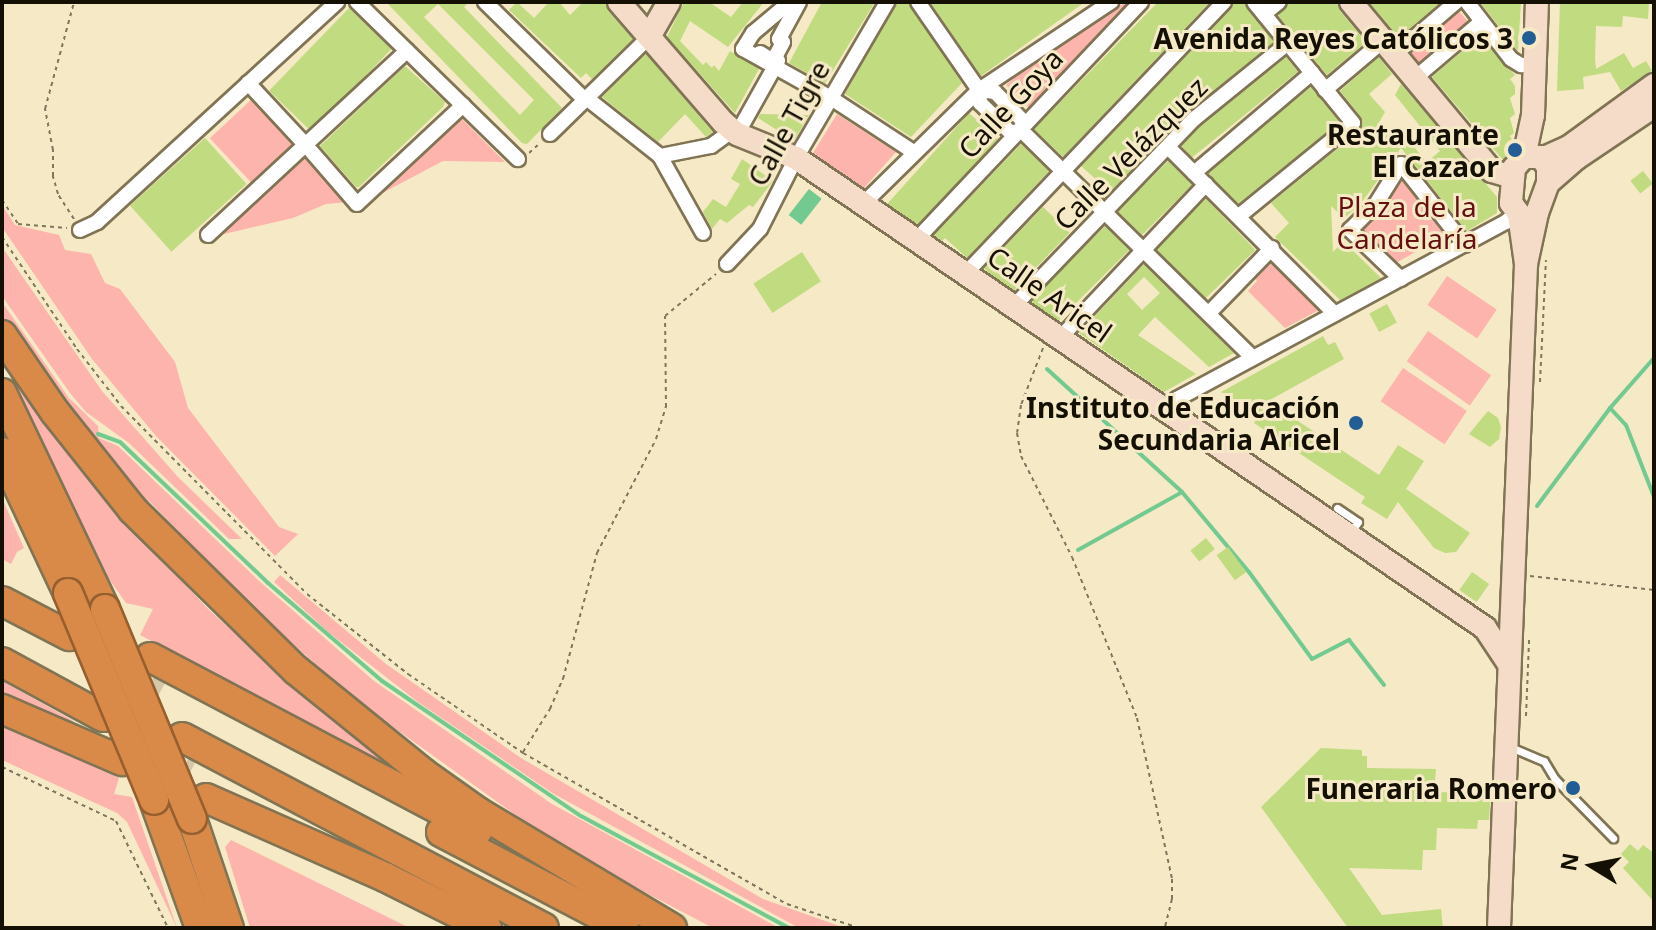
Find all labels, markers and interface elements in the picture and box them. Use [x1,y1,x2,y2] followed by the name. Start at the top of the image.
[1154,21,1513,55] place label: Avenida Reyes Católicos 3
[1520,29,1538,47] marker: Avenida Reyes Católicos 3
[951,41,1069,165] street label: Calle Goya
[740,55,836,191] street label: Calle Tigre
[1047,70,1213,236] street label: Calle Velázquez
[1327,117,1499,183] place label: Restaurante El Cazaor
[1506,141,1524,159] marker: Restaurante El Cazaor
[1336,189,1478,255] park label: Plaza de la Candelaría
[981,239,1119,349] street label: Calle Aricel
[1026,390,1340,456] place label: Instituto de Educación Secundaria Aricel
[1347,414,1365,432] marker: Instituto de Educación Secundaria Aricel
[1306,771,1557,805] place label: Funeraria Romero
[1564,779,1582,797] marker: Funeraria Romero
[1552,826,1632,906] north arrow
[1552,850,1585,873] text: N

